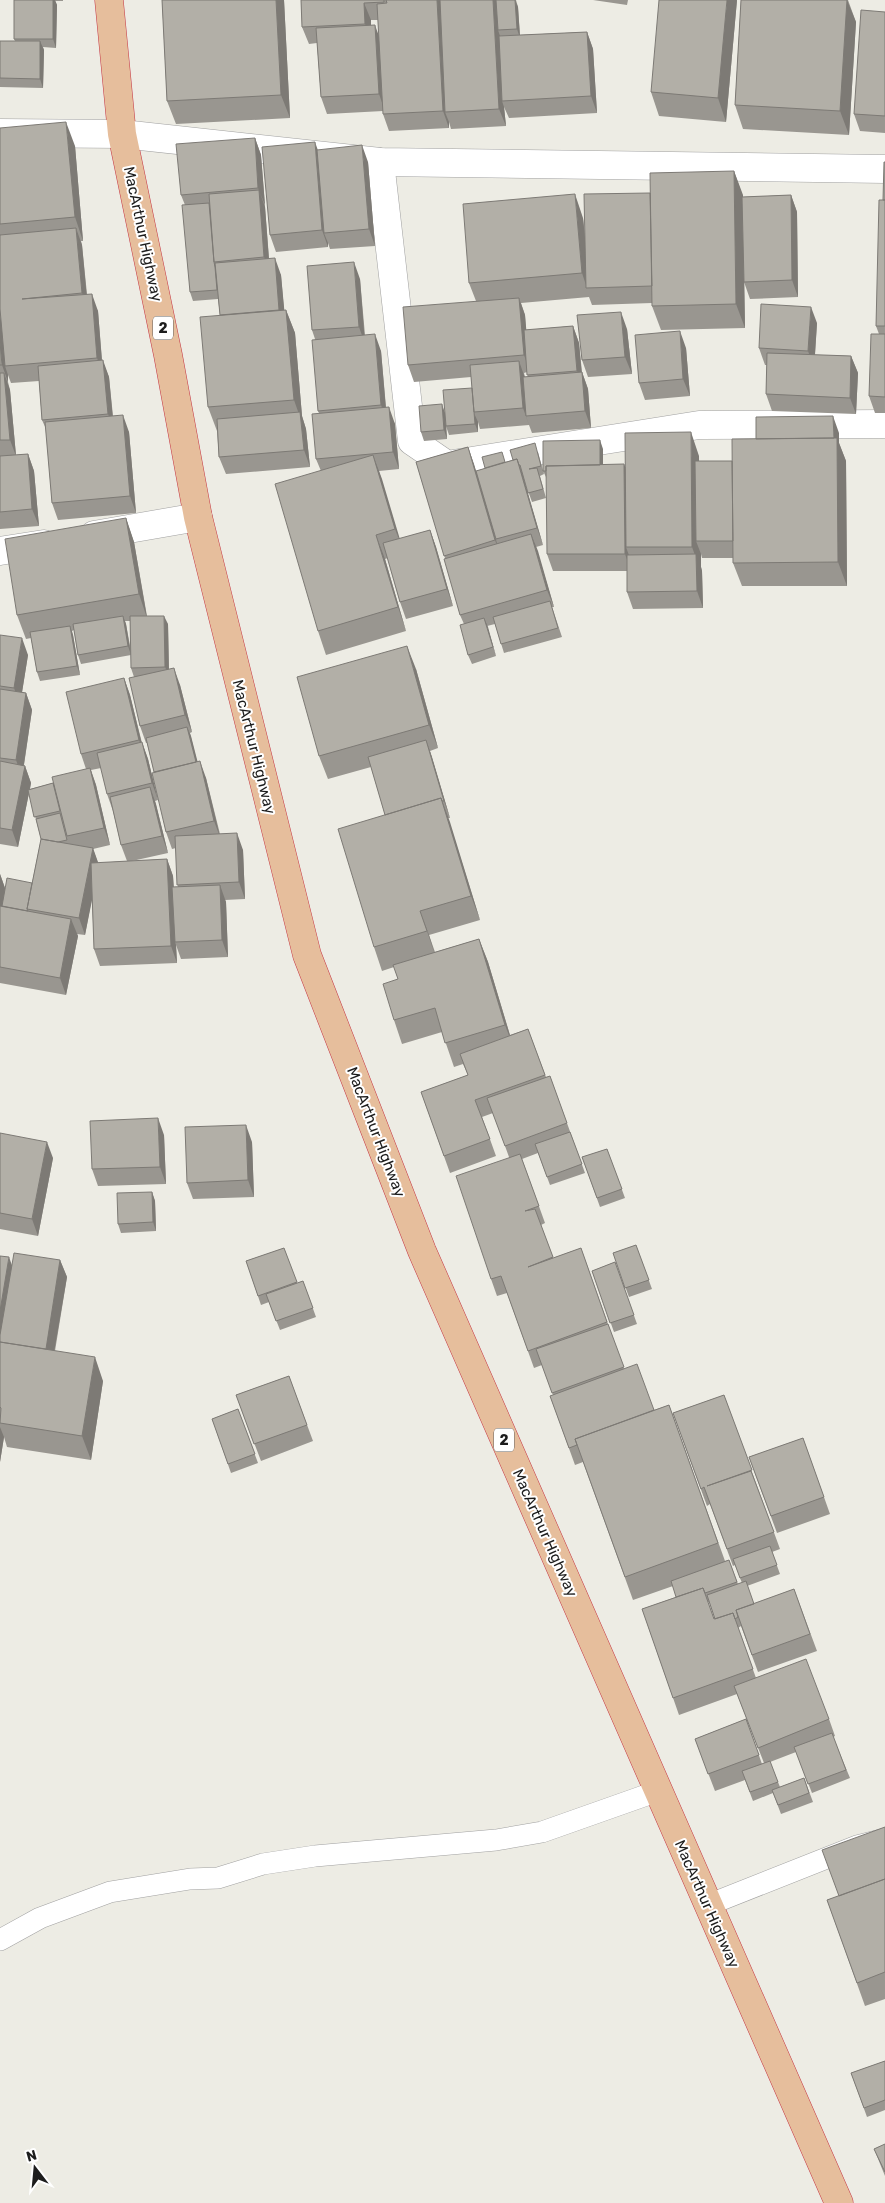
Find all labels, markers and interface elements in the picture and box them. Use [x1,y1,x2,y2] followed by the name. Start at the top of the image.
[120,165,166,303] street label: MacArthur Highway
[153,316,173,339] road number: 2
[229,678,279,816] street label: MacArthur Highway
[343,1064,409,1200] street label: MacArthur Highway
[494,1428,514,1452] road number: 2
[509,1466,581,1600] street label: MacArthur Highway
[671,1837,743,1971] street label: MacArthur Highway
[10,2143,60,2193] north arrow
[24,2146,39,2166] text: N

